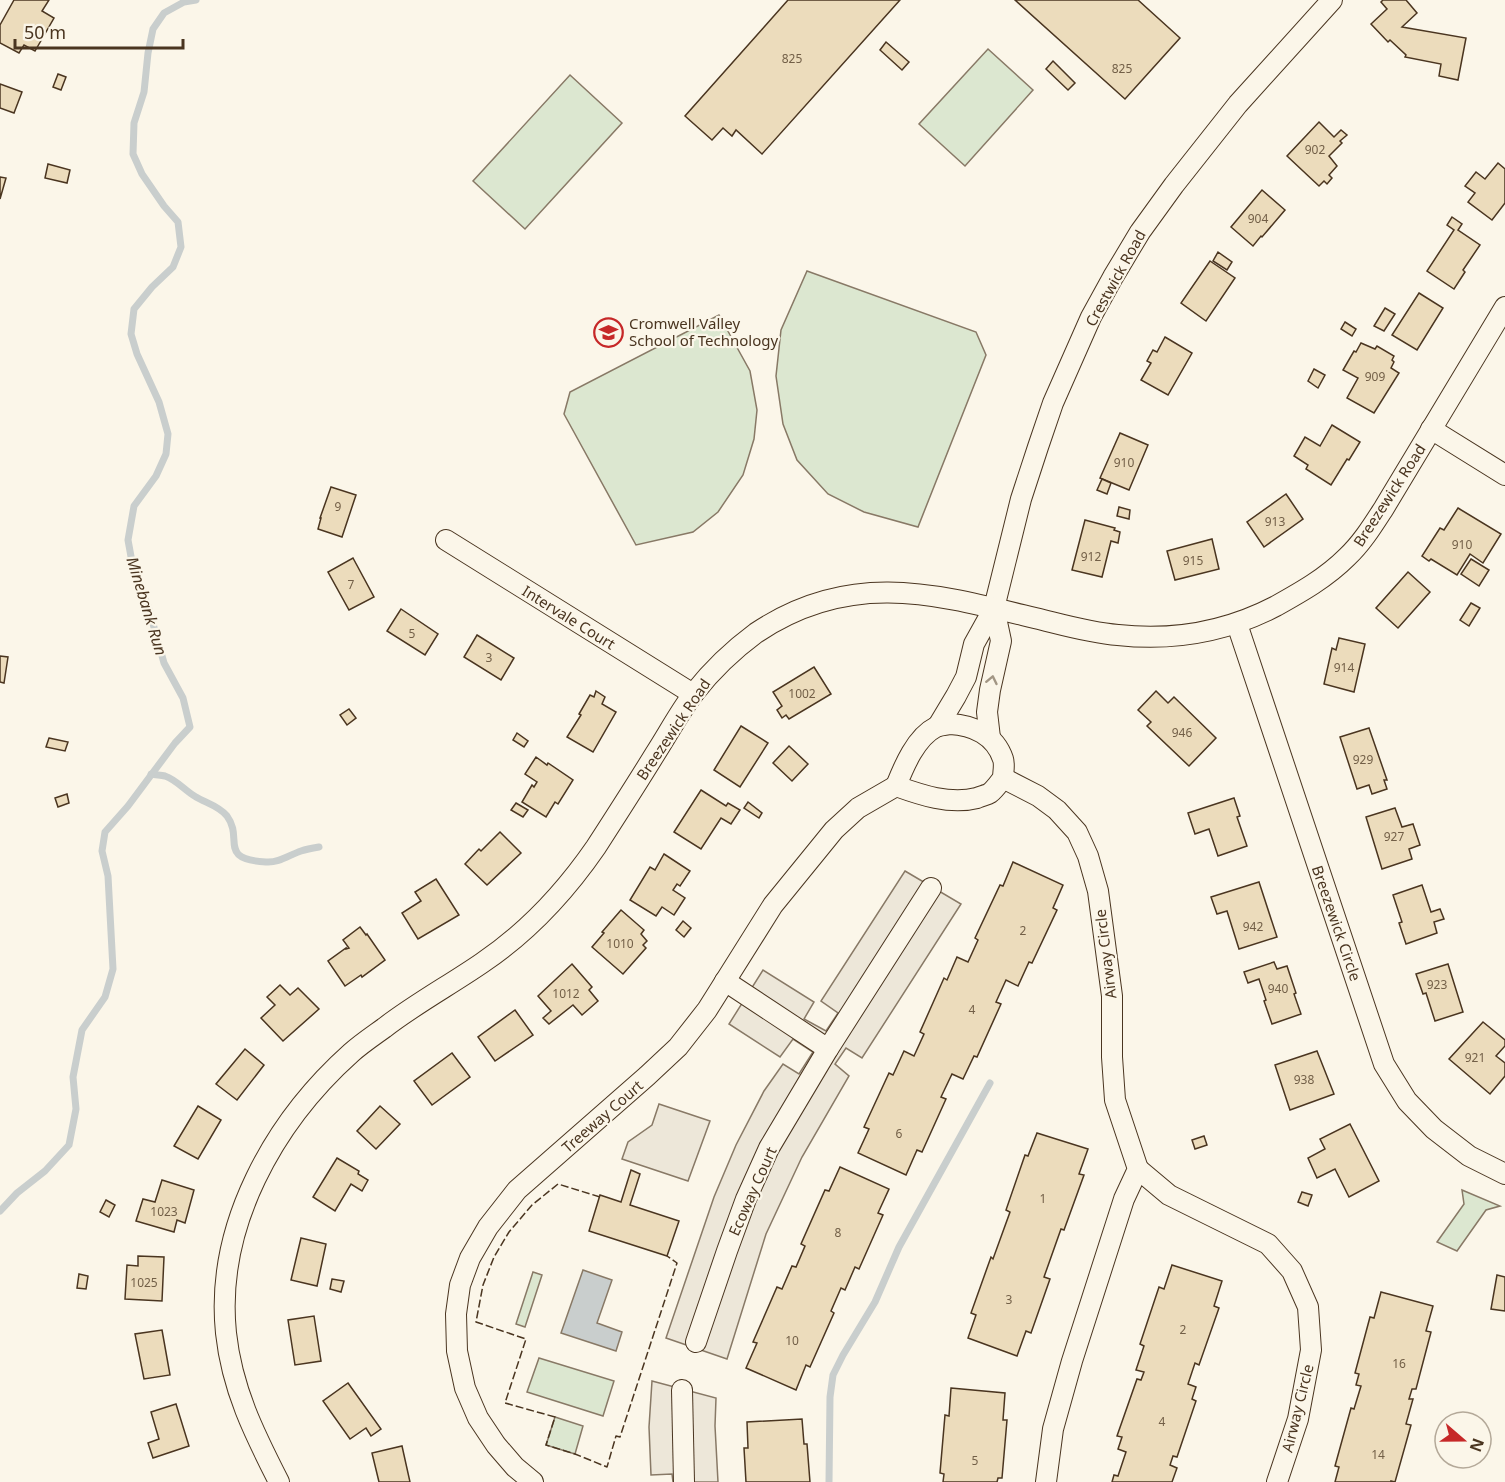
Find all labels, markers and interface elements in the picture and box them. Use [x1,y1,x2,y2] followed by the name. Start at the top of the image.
[15,12,183,50] scale bar
[24,20,66,44] text: 50 m
[782,50,802,67] house number: 825
[1112,60,1132,77] house number: 825
[1305,141,1325,158] house number: 902
[1248,210,1268,227] house number: 904
[1080,226,1150,330] street label: Crestwick Road
[629,313,778,350] place label: Cromwell Valley School of Technology
[592,316,624,348] school or university icon: Cromwell Valley School of Technology
[1365,368,1385,385] house number: 909
[1348,440,1430,550] street label: Breezewick Road
[1114,454,1134,471] house number: 910
[335,498,342,515] house number: 9
[1265,513,1285,530] house number: 913
[1452,536,1472,553] house number: 910
[1081,548,1101,565] house number: 912
[1183,552,1203,569] house number: 915
[122,554,172,658] water label: Minebank Run
[348,576,355,593] house number: 7
[519,580,620,654] street label: Intervale Court
[409,625,416,642] house number: 5
[486,649,493,666] house number: 3
[1334,659,1354,676] house number: 914
[632,674,714,784] street label: Breezewick Road
[985,676,998,686] one-way arrow
[788,685,816,702] house number: 1002
[1172,724,1192,741] house number: 946
[1353,751,1373,768] house number: 929
[1384,828,1404,845] house number: 927
[1308,862,1366,984] street label: Breezewick Circle
[1090,908,1120,1000] street label: Airway Circle
[1243,918,1263,935] house number: 942
[1020,922,1027,939] house number: 2
[606,935,634,952] house number: 1010
[1427,976,1447,993] house number: 923
[1268,980,1288,997] house number: 940
[552,985,580,1002] house number: 1012
[969,1001,976,1018] house number: 4
[1465,1049,1485,1066] house number: 921
[1294,1071,1314,1088] house number: 938
[557,1075,647,1157] street label: Treeway Court
[896,1125,903,1142] house number: 6
[723,1143,781,1239] street label: Ecoway Court
[1040,1190,1046,1207] house number: 1
[150,1203,178,1220] house number: 1023
[835,1224,842,1241] house number: 8
[130,1274,158,1291] house number: 1025
[1006,1291,1013,1308] house number: 3
[1180,1321,1187,1338] house number: 2
[785,1332,799,1349] house number: 10
[1392,1355,1406,1372] house number: 16
[1276,1362,1318,1454] street label: Airway Circle
[1433,1410,1493,1470] north arrow
[1159,1413,1166,1430] house number: 4
[1465,1435,1490,1455] text: N
[1371,1446,1385,1463] house number: 14
[972,1452,979,1469] house number: 5

